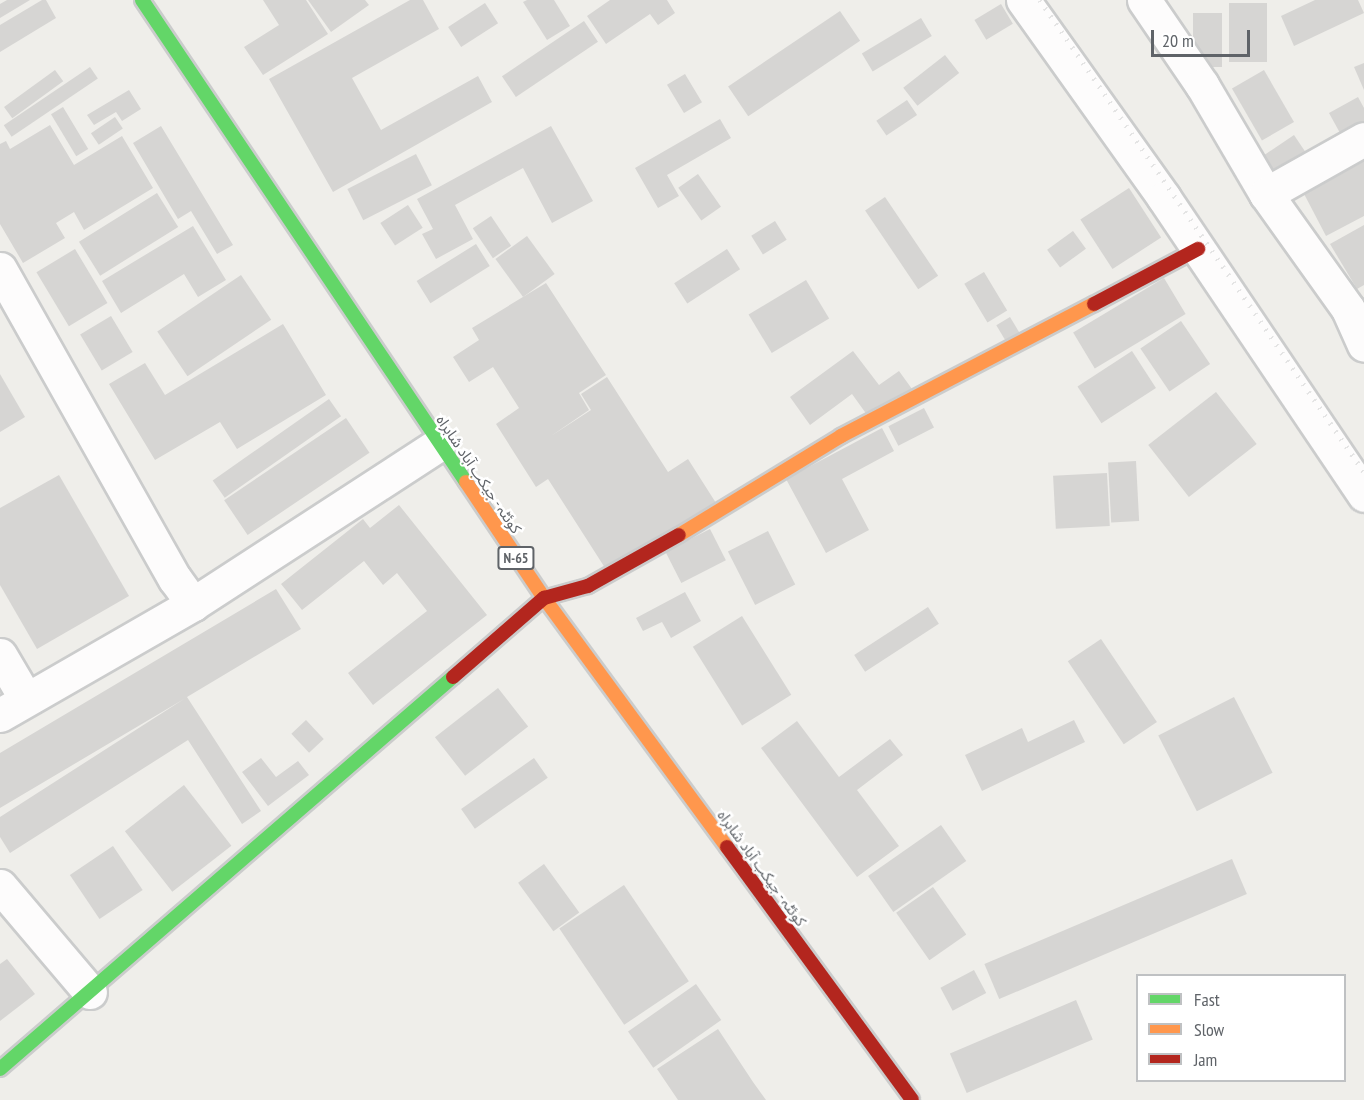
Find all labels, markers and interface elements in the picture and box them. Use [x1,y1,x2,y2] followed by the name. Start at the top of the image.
[1154,18,1253,56] scale bar
[1162,29,1194,52] text: 20 m
[432,411,526,537] street label: کوئٹہ - جیکب آباد شاہراہ
[496,547,536,569] road number: N-65
[714,806,810,930] street label: کوئٹہ - جیکب آباد شاہراہ
[1136,974,1346,1082] legend
[1194,988,1220,1011] text: Fast
[1194,1018,1224,1041] text: Slow
[1194,1048,1217,1071] text: Jam

